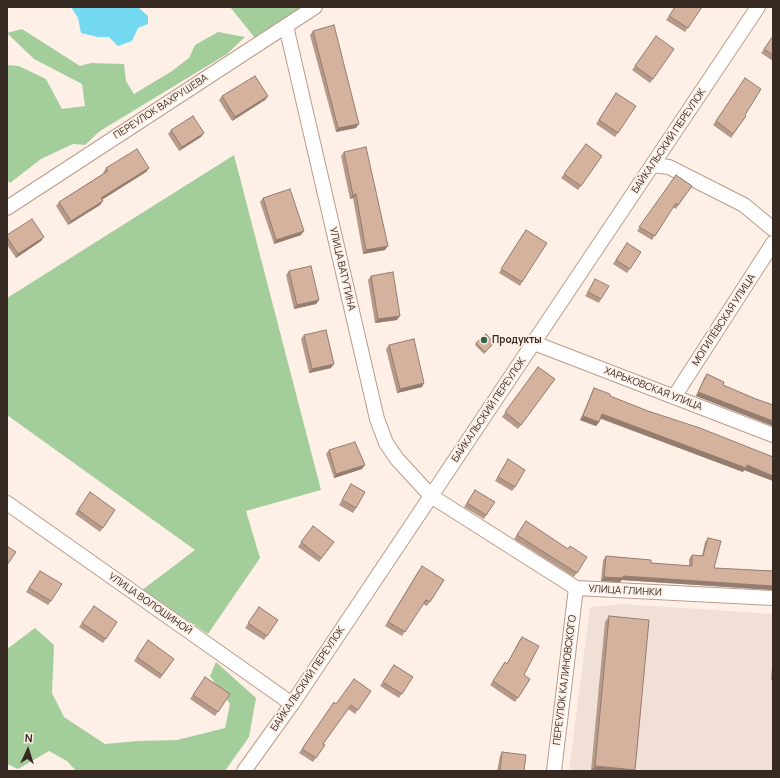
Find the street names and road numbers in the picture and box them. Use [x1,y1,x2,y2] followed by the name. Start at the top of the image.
[112,72,210,142] street label: ПЕРЕУЛОК ВАХРУШЕВА
[629,86,709,196] street label: БАЙКАЛЬСКИЙ ПЕРЕУЛОК
[327,226,357,312] street label: УЛИЦА ВАТУТИНА
[690,272,758,368] street label: МОГИЛЁВСКАЯ УЛИЦА
[449,355,529,465] street label: БАЙКАЛЬСКИЙ ПЕРЕУЛОК
[602,365,704,413] street label: ХАРЬКОВСКАЯ УЛИЦА
[106,571,194,637] street label: УЛИЦА ВОЛОШИНОЙ
[588,583,662,599] street label: УЛИЦА ГЛИНКИ
[551,614,579,746] street label: ПЕРЕУЛОК КАЛИНОВСКОГО
[268,624,348,734] street label: БАЙКАЛЬСКИЙ ПЕРЕУЛОК

